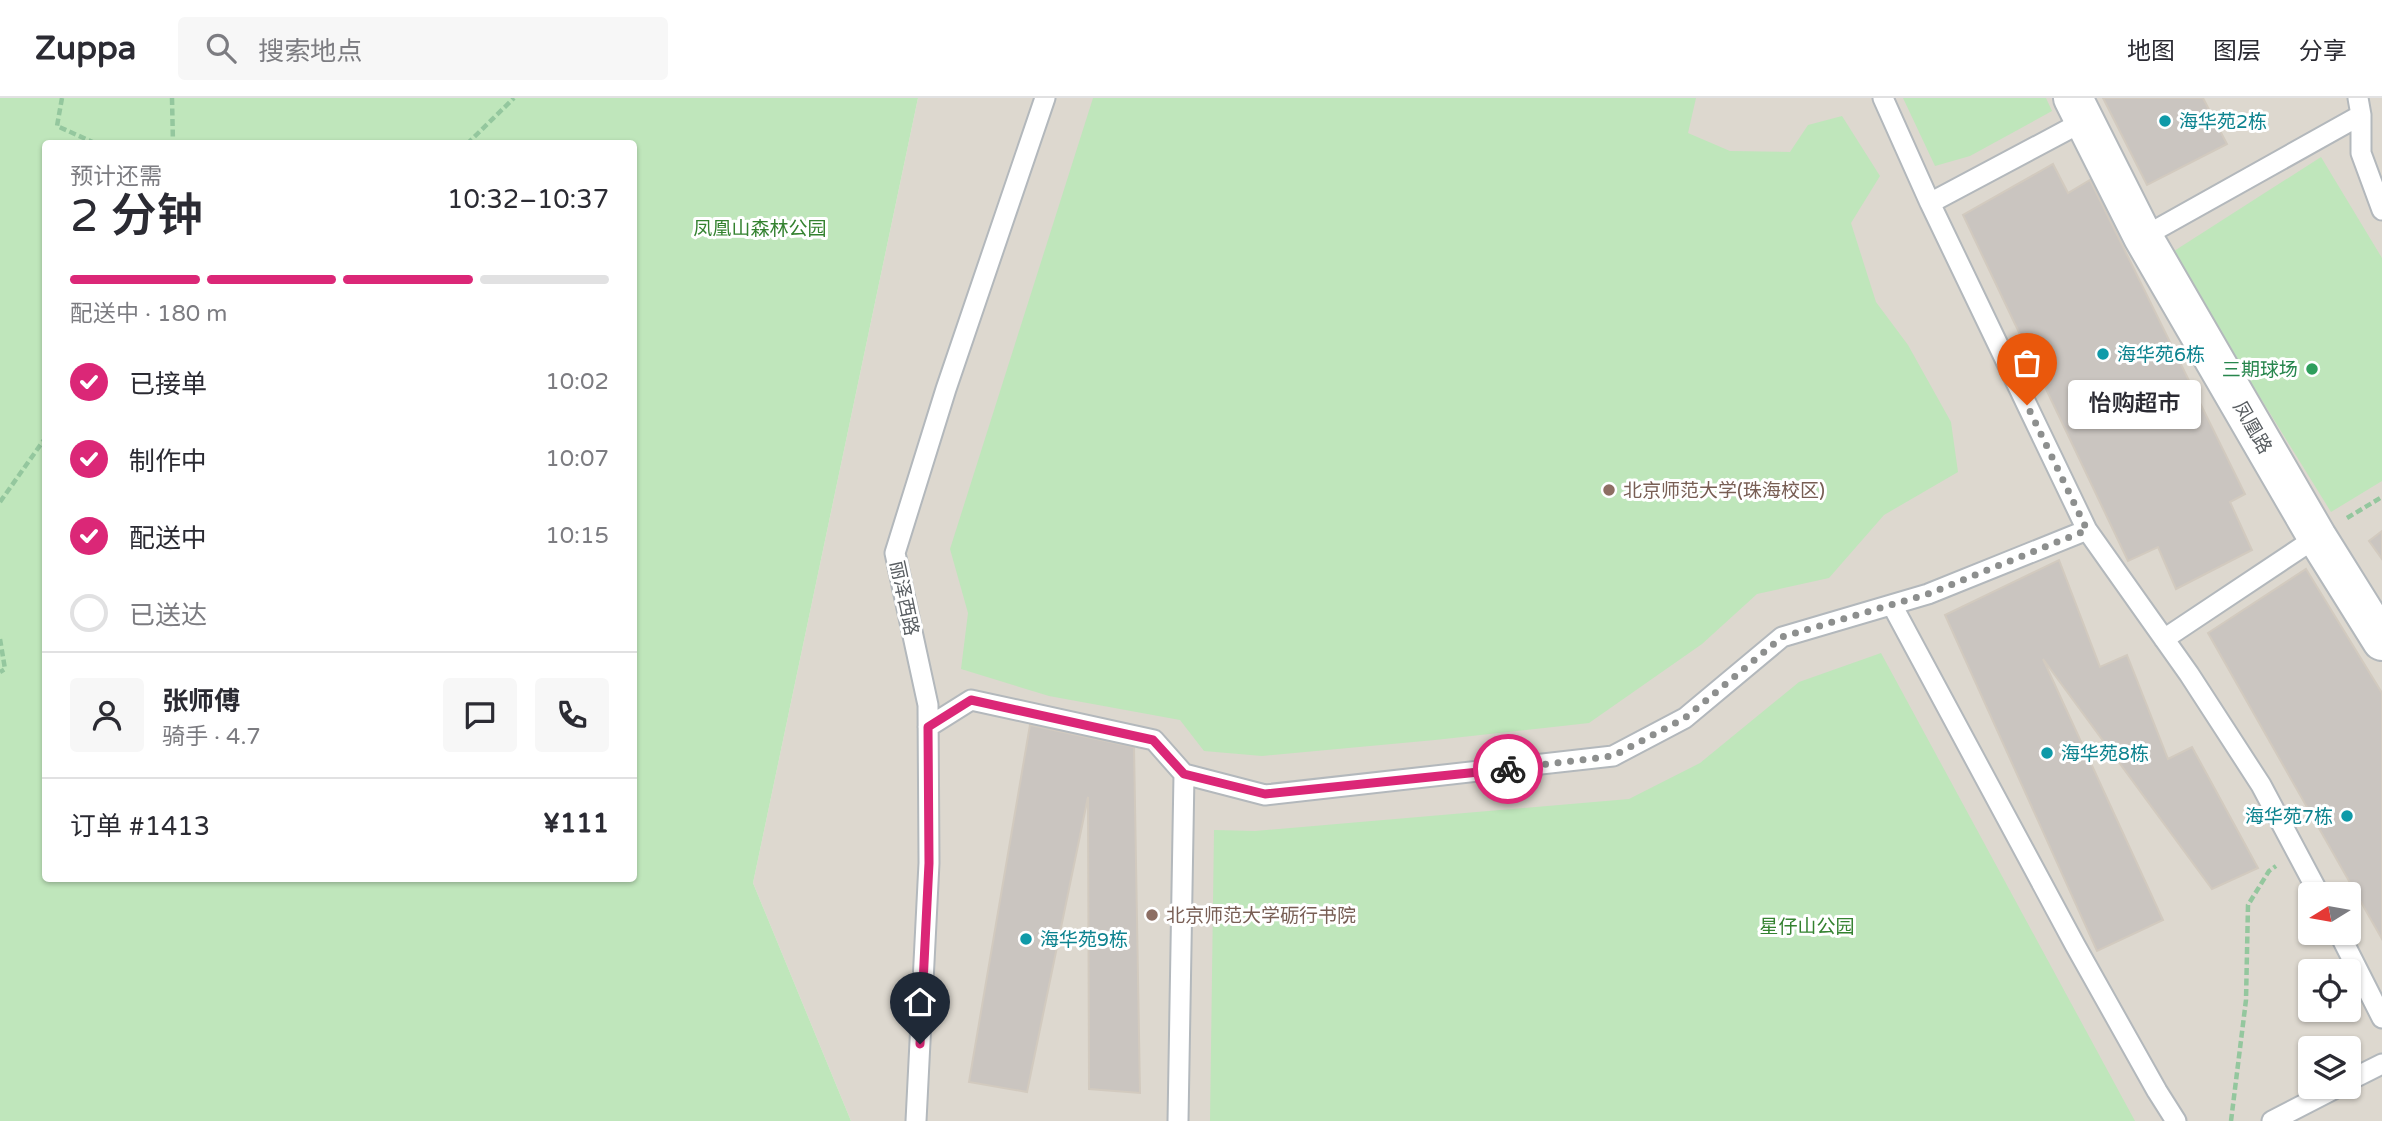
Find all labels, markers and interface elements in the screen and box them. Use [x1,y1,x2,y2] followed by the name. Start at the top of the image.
[178,17,668,80] search box
[35,29,136,68] text: Zuppa
[202,29,240,67] icon: search
[258,36,362,67] text: 搜索地点
[2127,37,2175,66] text: 地图
[2213,37,2261,66] text: 图层
[2299,37,2347,66] text: 分享
[2179,111,2267,133] place label: 海华苑2栋
[2157,113,2173,129] marker: 海华苑2栋
[70,163,162,191] text: 预计还需
[447,184,609,215] text: 10:32–10:37
[70,189,203,244] text: 2 分钟
[693,218,827,240] park label: 凤凰山森林公园
[70,300,227,328] text: 配送中 · 180 m
[1997,333,2057,405] pin
[2008,344,2046,382] icon: bag
[2117,344,2205,366] place label: 海华苑6栋
[2095,346,2111,362] marker: 海华苑6栋
[2222,359,2298,381] place label: 三期球场
[2304,361,2320,377] marker: 三期球场
[70,363,108,401] icon: check
[545,368,609,396] text: 10:02
[129,369,207,400] text: 已接单
[2069,380,2202,430] callout: 怡购超市
[2089,390,2181,418] text: 怡购超市
[2228,397,2276,458] street label: 凤凰路
[70,440,108,478] icon: check
[545,445,609,473] text: 10:07
[129,446,207,477] text: 制作中
[1623,480,1825,502] place label: 北京师范大学(珠海校区)
[1601,482,1617,498] marker: 北京师范大学(珠海校区)
[70,517,108,555] icon: check
[545,522,609,550] text: 10:15
[129,523,207,554] text: 配送中
[885,559,923,638] street label: 丽泽西路
[129,600,207,631] text: 已送达
[70,678,144,752] button: person
[443,678,517,752] button: chat
[535,678,609,752] button: phone
[162,686,240,717] text: 张师傅
[162,723,261,751] text: 骑手 · 4.7
[1473,734,1543,804] courier
[2061,743,2149,765] place label: 海华苑8栋
[2039,745,2055,761] marker: 海华苑8栋
[1489,750,1527,788] icon: bike
[2245,806,2333,828] place label: 海华苑7栋
[543,808,609,839] text: ¥111
[2339,808,2355,824] marker: 海华苑7栋
[70,811,210,842] text: 订单 #1413
[2298,882,2361,945] north arrow
[2298,882,2361,1099] map controls
[1166,905,1356,927] place label: 北京师范大学砺行书院
[1144,907,1160,923] marker: 北京师范大学砺行书院
[1759,916,1855,938] park label: 星仔山公园
[1040,929,1128,951] place label: 海华苑9栋
[1018,931,1034,947] marker: 海华苑9栋
[2298,959,2361,1022] button: locate
[890,972,950,1044] pin
[901,983,939,1021] icon: home
[2298,1036,2361,1099] button: layers

